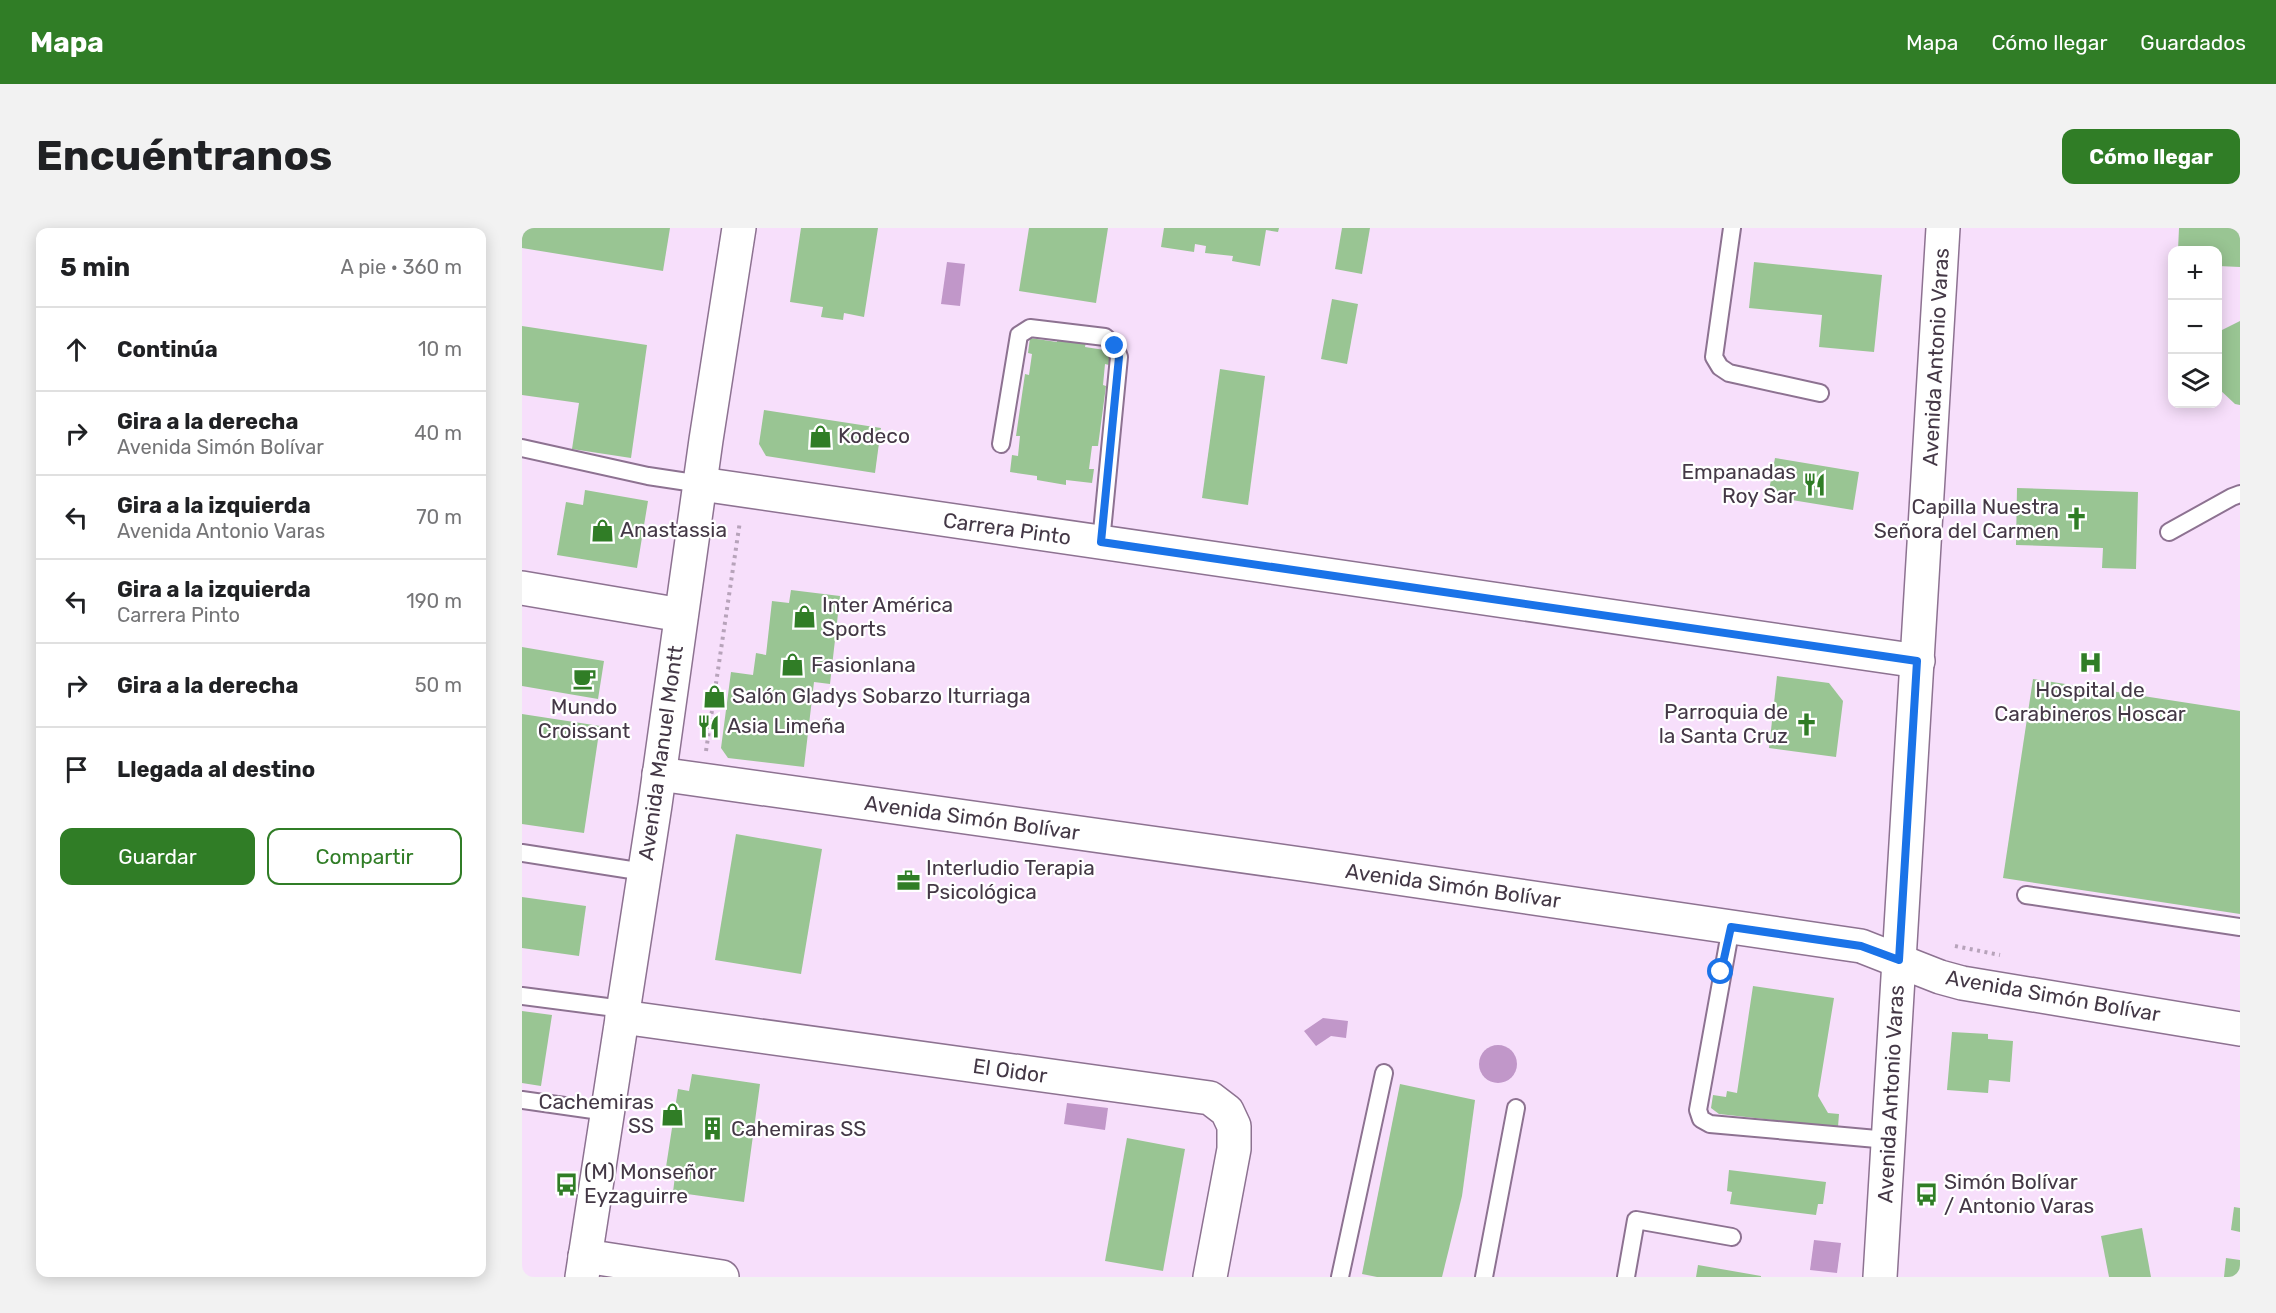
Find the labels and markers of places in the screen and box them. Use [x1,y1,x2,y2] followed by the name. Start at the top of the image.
[807,423,833,449] shop icon: Kodeco
[838,423,910,448] place label: Kodeco
[1681,459,1796,508] place label: Empanadas Roy Sar
[1801,471,1827,497] restaurant icon: Empanadas Roy Sar
[1874,494,2059,543] place label: Capilla Nuestra Señora del Carmen
[2064,506,2090,532] church icon: Capilla Nuestra Señora del Carmen
[589,517,615,543] shop icon: Anastassia
[620,517,727,542] place label: Anastassia
[822,592,953,641] place label: Inter América Sports
[791,604,817,630] shop icon: Inter América Sports
[2077,649,2103,675] hospital icon: Hospital de Carabineros Hoscar
[780,652,806,678] shop icon: Fasionlana
[811,652,916,677] place label: Fasionlana
[571,666,597,692] cafe icon: Mundo Croissant
[1994,677,2186,726] place label: Hospital de Carabineros Hoscar
[701,683,727,709] shop icon: Salón Gladys Sobarzo Iturriaga
[732,683,1031,708] place label: Salón Gladys Sobarzo Iturriaga
[538,694,630,743] place label: Mundo Croissant
[1659,699,1788,748] place label: Parroquia de la Santa Cruz
[1793,711,1819,737] church icon: Parroquia de la Santa Cruz
[696,713,722,739] restaurant icon: Asia Limeña
[727,713,845,738] place label: Asia Limeña
[926,855,1095,904] place label: Interludio Terapia Psicológica
[895,867,921,893] office icon: Interludio Terapia Psicológica
[538,1089,654,1138] place label: Cachemiras SS
[659,1101,685,1127] shop icon: Cachemiras SS
[700,1116,726,1142] building icon: Cahemiras SS
[731,1116,866,1141] place label: Cahemiras SS
[584,1159,717,1208] place label: (M) Monseñor Eyzaguirre
[1944,1169,2094,1218] place label: Simón Bolívar / Antonio Varas
[553,1171,579,1197] bus stop icon: (M) Monseñor Eyzaguirre
[1913,1181,1939,1207] bus stop icon: Simón Bolívar / Antonio Varas

